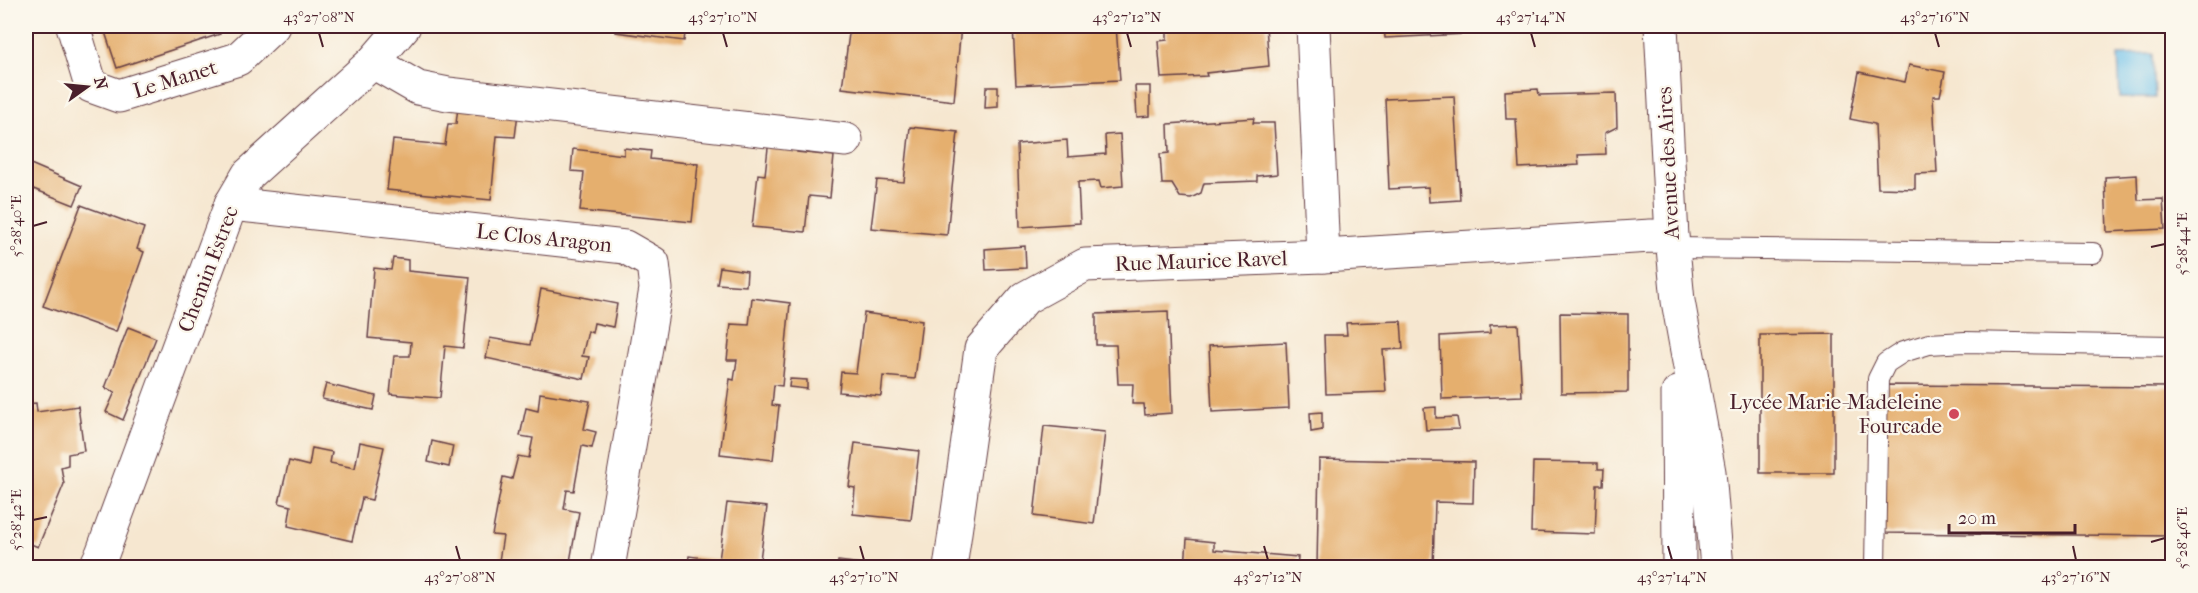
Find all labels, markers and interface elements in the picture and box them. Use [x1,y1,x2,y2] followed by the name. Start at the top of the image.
[283,8,355,26] text: 43°27'08"N
[688,8,758,26] text: 43°27'10"N
[1093,8,1162,26] text: 43°27'12"N
[1496,8,1567,26] text: 43°27'14"N
[1900,8,1970,26] text: 43°27'16"N
[130,55,220,103] street label: Le Manet
[57,57,117,117] north arrow
[90,75,112,92] text: N
[1652,86,1684,241] street label: Avenue des Aires
[7,195,25,257] text: 5°28'40"E
[173,203,243,335] street label: Chemin Estrec
[2173,212,2191,276] text: 5°28'44"E
[475,219,613,257] street label: Le Clos Aragon
[1114,246,1288,276] street label: Rue Maurice Ravel
[1729,390,1942,438] place label: Lycée Marie-Madeleine Fourcade
[1947,407,1961,421] marker: Lycée Marie-Madeleine Fourcade
[7,489,25,551] text: 5°28'42"E
[1949,497,2075,535] scale bar
[2173,507,2191,569] text: 5°28'46"E
[1958,508,1996,529] text: 20 m
[424,568,496,586] text: 43°27'08"N
[829,568,899,586] text: 43°27'10"N
[1234,568,1303,586] text: 43°27'12"N
[1637,568,1708,586] text: 43°27'14"N
[2041,568,2111,586] text: 43°27'16"N

